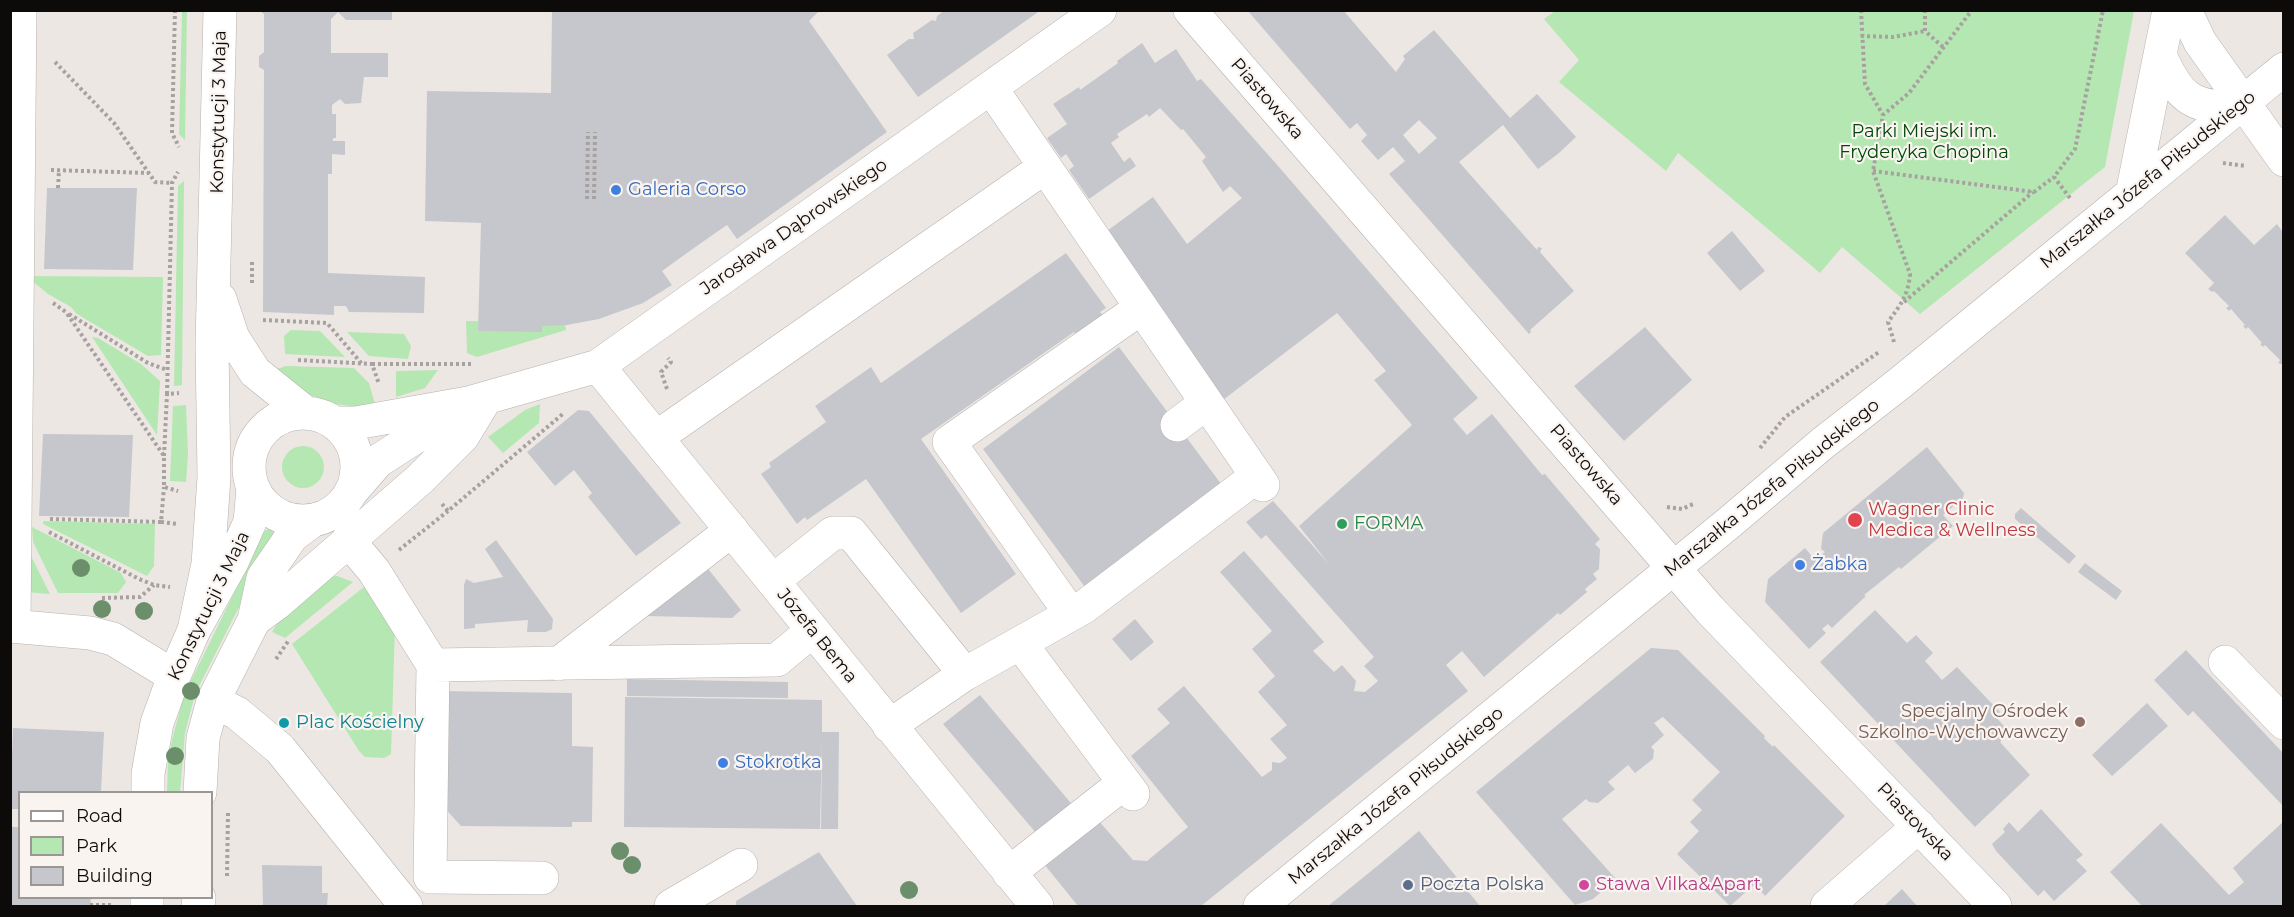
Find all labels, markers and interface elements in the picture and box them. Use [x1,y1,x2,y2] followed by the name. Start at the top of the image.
[207,30,231,194] street label: Konstytucji 3 Maja
[1226,54,1308,144] street label: Piastowska
[2036,86,2260,274] street label: Marszałka Józefa Piłsudskiego
[1839,121,2009,164] park label: Parki Miejski im. Fryderyka Chopina
[696,154,892,300] street label: Jarosława Dąbrowskiego
[628,179,746,201] place label: Galeria Corso
[609,183,623,197] marker: Galeria Corso
[1660,394,1884,582] street label: Marszałka Józefa Piłsudskiego
[1545,420,1627,510] street label: Piastowska
[1868,499,2036,542] place label: Wagner Clinic Medica & Wellness
[1846,511,1864,529] marker: Wagner Clinic Medica & Wellness
[1354,513,1423,535] place label: FORMA
[1335,517,1349,531] marker: FORMA
[163,528,255,684] street label: Konstytucji 3 Maja
[1812,554,1868,576] place label: Żabka
[1793,558,1807,572] marker: Żabka
[772,584,862,688] street label: Józefa Bema
[1858,701,2068,744] place label: Specjalny Ośrodek Szkolno-Wychowawczy
[1284,702,1508,890] street label: Marszałka Józefa Piłsudskiego
[296,712,424,734] place label: Plac Kościelny
[2073,715,2087,729] marker: Specjalny Ośrodek Szkolno-Wychowawczy
[277,716,291,730] marker: Plac Kościelny
[735,752,822,774] place label: Stokrotka
[716,756,730,770] marker: Stokrotka
[1872,778,1958,866] street label: Piastowska
[18,791,213,899] legend
[76,805,123,827] text: Road
[76,835,117,857] text: Park
[76,865,153,887] text: Building
[1420,874,1544,896] place label: Poczta Polska
[1596,874,1761,896] place label: Stawa Vilka&Apart
[1401,878,1415,892] marker: Poczta Polska
[1577,878,1591,892] marker: Stawa Vilka&Apart

